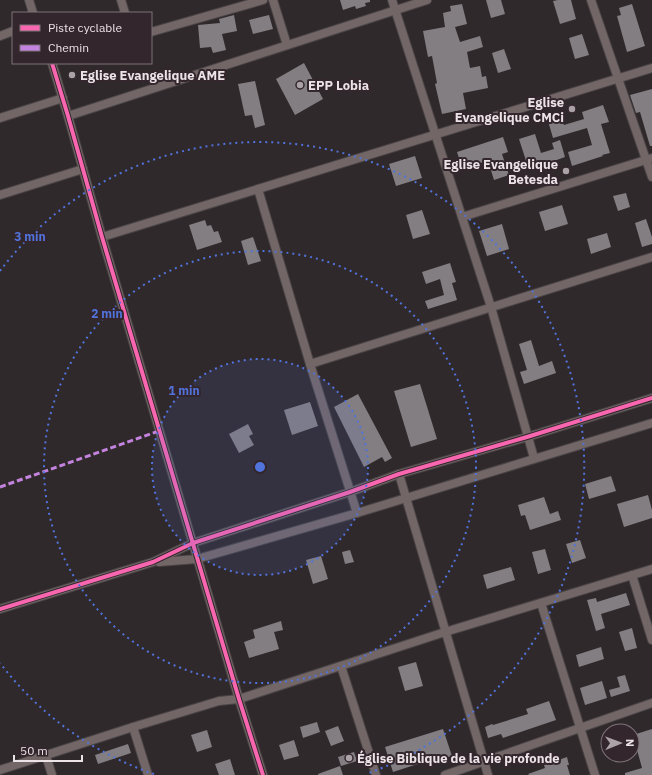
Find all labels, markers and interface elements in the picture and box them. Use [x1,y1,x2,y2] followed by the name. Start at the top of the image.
[12,12,152,64] legend
[48,20,123,35] text: Piste cyclable
[48,40,89,55] text: Chemin
[80,67,225,84] place label: Eglise Evangelique AME
[67,70,77,80] marker: Eglise Evangelique AME
[308,77,369,94] place label: EPP Lobia
[295,80,305,90] marker: EPP Lobia
[455,94,564,126] place label: Eglise Evangelique CMCi
[567,104,577,114] marker: Eglise Evangelique CMCi
[443,156,558,188] place label: Eglise Evangelique Betesda
[561,166,571,176] marker: Eglise Evangelique Betesda
[14,229,46,244] text: 3 min
[91,306,123,321] text: 2 min
[168,383,200,398] text: 1 min
[253,460,267,474] centre of rings
[600,723,640,763] north arrow
[14,737,82,763] scale bar
[623,739,637,747] text: N
[20,743,48,758] text: 50 m
[357,750,560,767] place label: Église Biblique de la vie profonde
[344,753,354,763] marker: Église Biblique de la vie profonde

